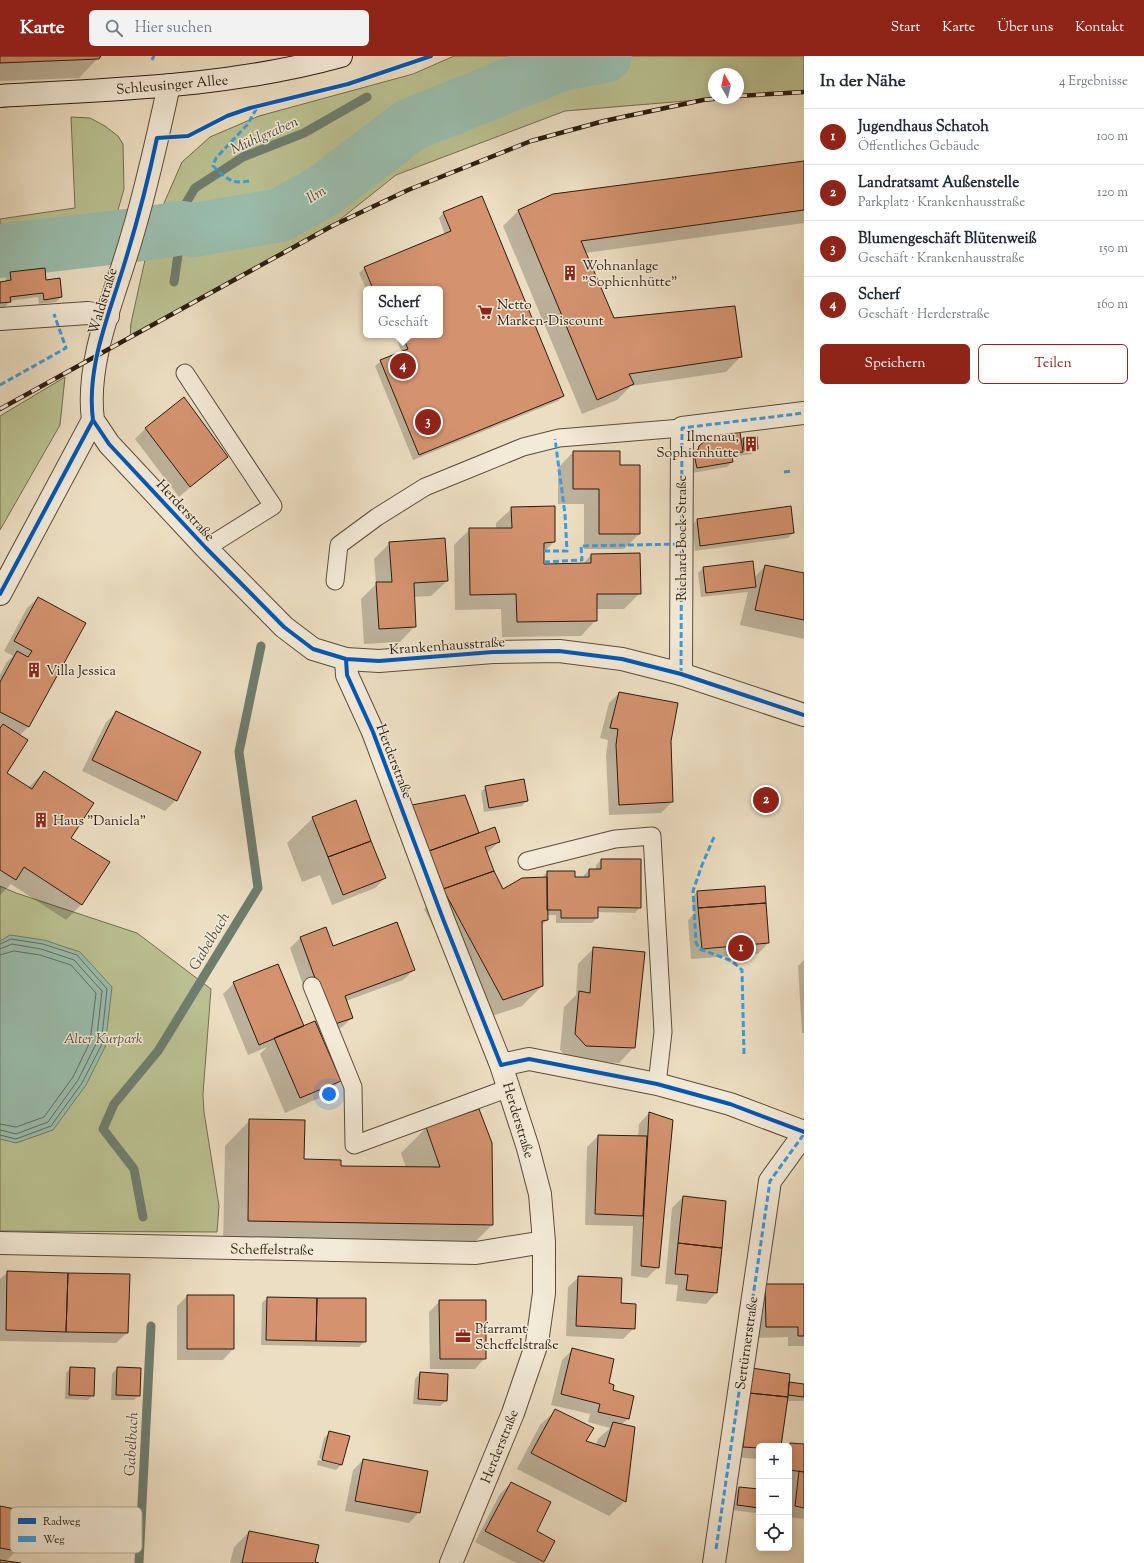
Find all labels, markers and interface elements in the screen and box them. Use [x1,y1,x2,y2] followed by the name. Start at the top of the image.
[89,10,369,46] search box
[20,15,65,42] text: Karte
[103,17,125,39] icon: search
[135,18,212,39] text: Hier suchen
[891,18,920,38] text: Start
[942,18,975,38] text: Karte
[997,18,1053,38] text: Über uns
[1075,18,1124,38] text: Kontakt
[708,68,744,104] north arrow
[820,70,906,94] text: In der Nähe
[115,71,229,101] street label: Schleusinger Allee
[1059,73,1128,91] text: 4 Ergebnisse
[227,112,302,161] water label: Mühlgraben
[858,117,989,138] text: Jugendhaus Schatoh
[831,128,835,146] text: 1
[1096,128,1128,146] text: 100 m
[858,138,980,156] text: Öffentliches Gebäude
[858,173,1019,194] text: Landratsamt Außenstelle
[303,181,331,209] water label: Ilm
[830,184,836,202] text: 2
[1097,184,1128,202] text: 120 m
[858,194,1025,212] text: Parkplatz · Krankenhausstraße
[858,229,1037,250] text: Blumengeschäft Blütenweiß
[830,240,836,258] text: 3
[1099,240,1128,258] text: 150 m
[858,250,1025,268] text: Geschäft · Krankenhausstraße
[582,257,677,293] place label: Wohnanlage "Sophienhütte"
[561,264,579,282] building icon: Wohnanlage "Sophienhütte"
[84,266,124,337] street label: Waldstraße
[858,285,900,306] text: Scherf
[363,286,443,338] popup
[378,293,420,314] text: Scherf
[497,296,604,332] place label: Netto Marken-Discount
[830,296,836,314] text: 4
[1097,296,1128,314] text: 160 m
[476,303,494,321] supermarket icon: Netto Marken-Discount
[858,306,990,324] text: Geschäft · Herderstraße
[378,314,428,332] text: Geschäft
[820,344,970,384] button: Speichern
[978,344,1128,384] button: Teilen
[390,351,416,381] pin: 4
[415,407,441,437] pin: 3
[656,428,739,464] place label: Ilmenau, Sophienhütte
[742,435,760,453] building icon: Ilmenau, Sophienhütte
[673,475,693,601] street label: Richard-Bock-Straße
[151,476,219,547] street label: Herderstraße
[389,633,506,661] street label: Krankenhausstraße
[25,661,43,679] building icon: Villa Jessica
[46,662,117,682] place label: Villa Jessica
[370,722,416,802] street label: Herderstraße
[753,785,779,815] pin: 2
[32,811,50,829] building icon: Haus "Daniela"
[53,812,146,832] place label: Haus "Daniela"
[185,908,236,975] water label: Gabelbach
[728,933,754,963] pin: 1
[64,1030,143,1050] park label: Alter Kurpark
[496,1080,538,1161] street label: Herderstraße
[319,1084,339,1104] your location
[230,1240,314,1262] street label: Scheffelstraße
[732,1295,764,1391] street label: Sertürnerstraße
[475,1320,559,1356] place label: Pfarramt Scheffelstraße
[454,1327,472,1345] office icon: Pfarramt Scheffelstraße
[477,1407,525,1487] street label: Herderstraße
[120,1411,145,1477] water label: Gabelbach
[756,1443,792,1551] map controls
[756,1443,792,1479] button: +
[756,1479,792,1515] button: −
[10,1507,142,1553] legend
[43,1514,81,1530] text: Radweg
[756,1515,792,1551] button: locate
[43,1532,65,1548] text: Weg

